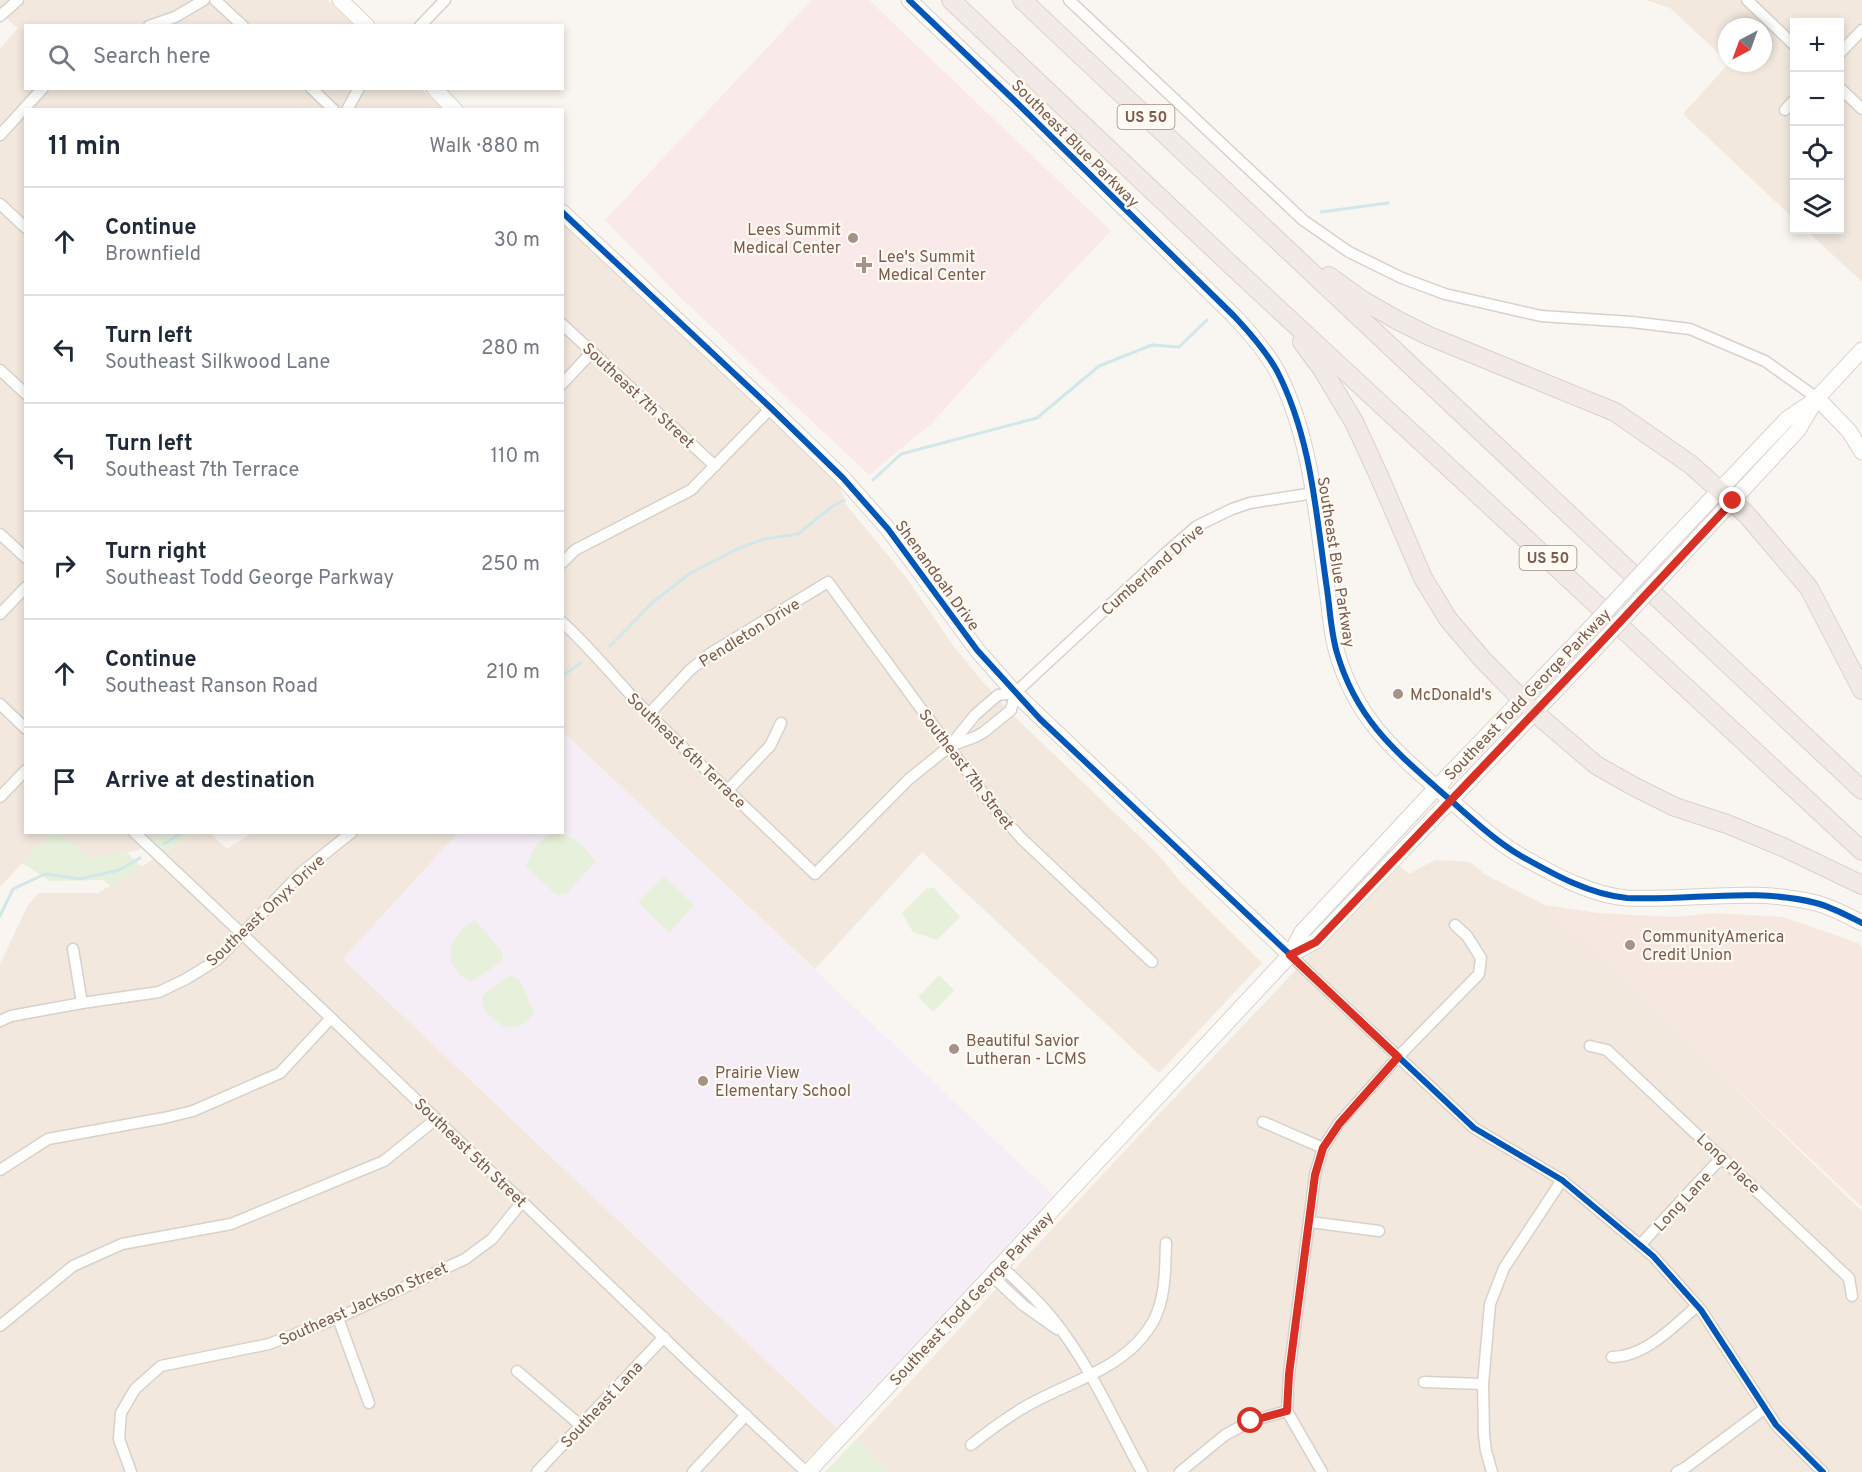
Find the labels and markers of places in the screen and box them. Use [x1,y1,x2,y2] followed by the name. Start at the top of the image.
[733,221,841,259] place label: Lees Summit Medical Center
[846,231,860,245] marker: Lees Summit Medical Center
[878,248,986,286] place label: Lee's Summit Medical Center
[855,256,873,274] marker: Lee's Summit Medical Center
[1410,686,1492,706] place label: McDonald's
[1391,687,1405,701] marker: McDonald's
[1642,928,1784,966] place label: CommunityAmerica Credit Union
[1623,938,1637,952] marker: CommunityAmerica Credit Union
[966,1032,1087,1070] place label: Beautiful Savior Lutheran - LCMS
[947,1042,961,1056] marker: Beautiful Savior Lutheran - LCMS
[715,1064,851,1102] place label: Prairie View Elementary School
[696,1074,710,1088] marker: Prairie View Elementary School

